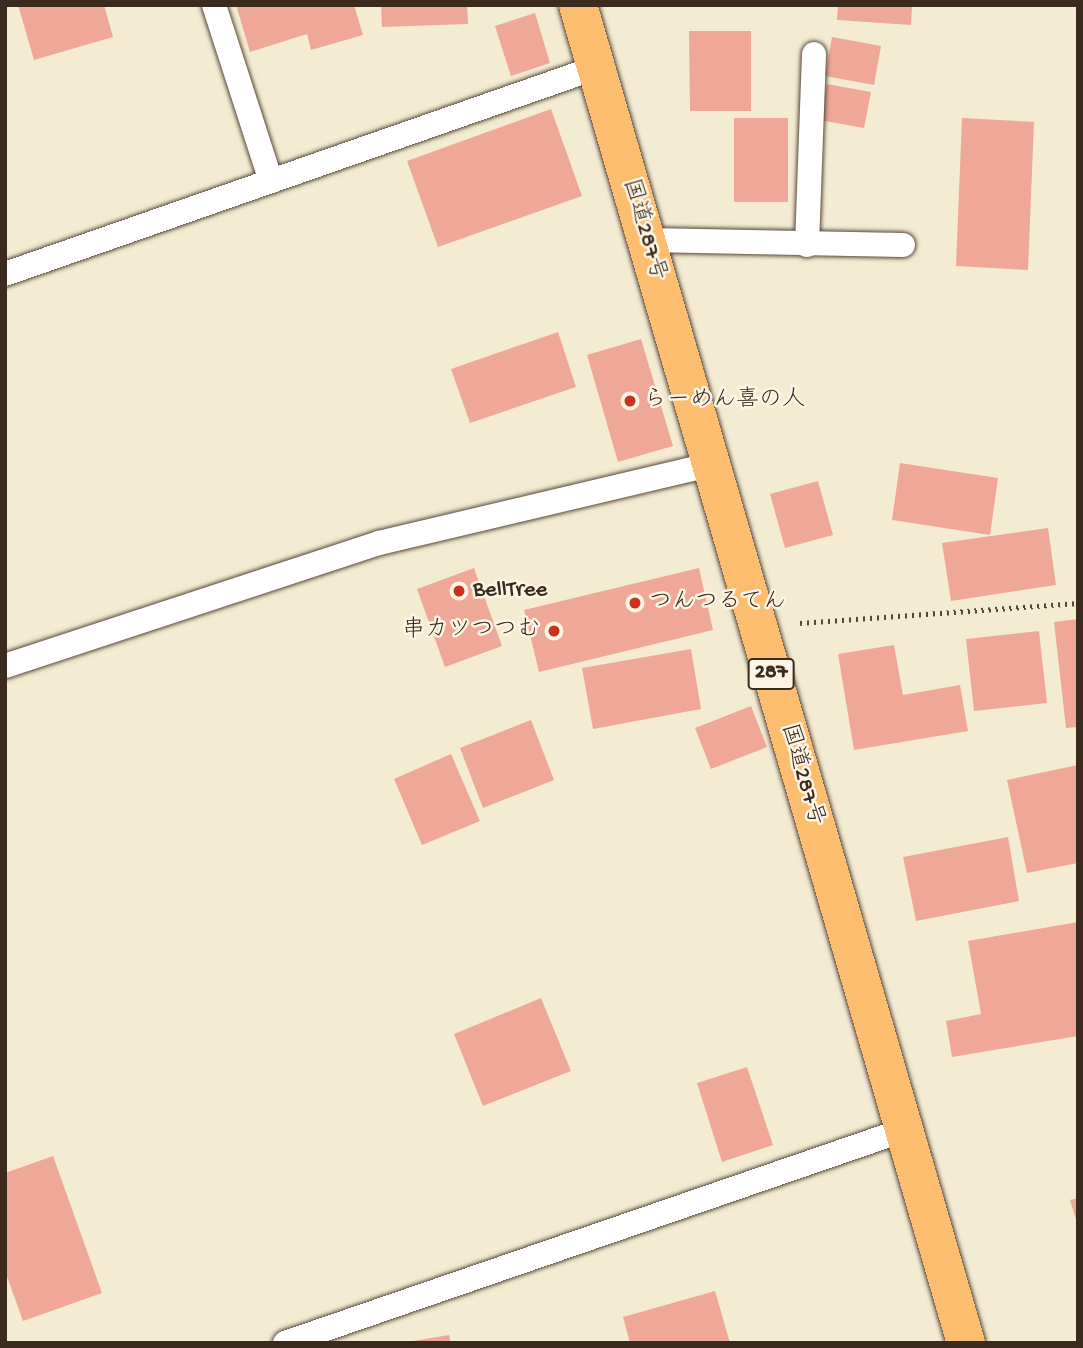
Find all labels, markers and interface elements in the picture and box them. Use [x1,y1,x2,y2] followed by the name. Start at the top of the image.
[615,176,671,284] street label: 国道287号
[644,387,805,415] place label: らーめん喜の人
[622,393,638,409] marker: らーめん喜の人
[473,577,547,605] place label: BellTree
[451,583,467,599] marker: BellTree
[649,589,787,617] place label: つんつるてん
[627,595,643,611] marker: つんつるてん
[402,617,540,645] place label: 串カツつつむ
[546,623,562,639] marker: 串カツつつむ
[746,656,796,692] road number: 287
[773,721,829,829] street label: 国道287号

